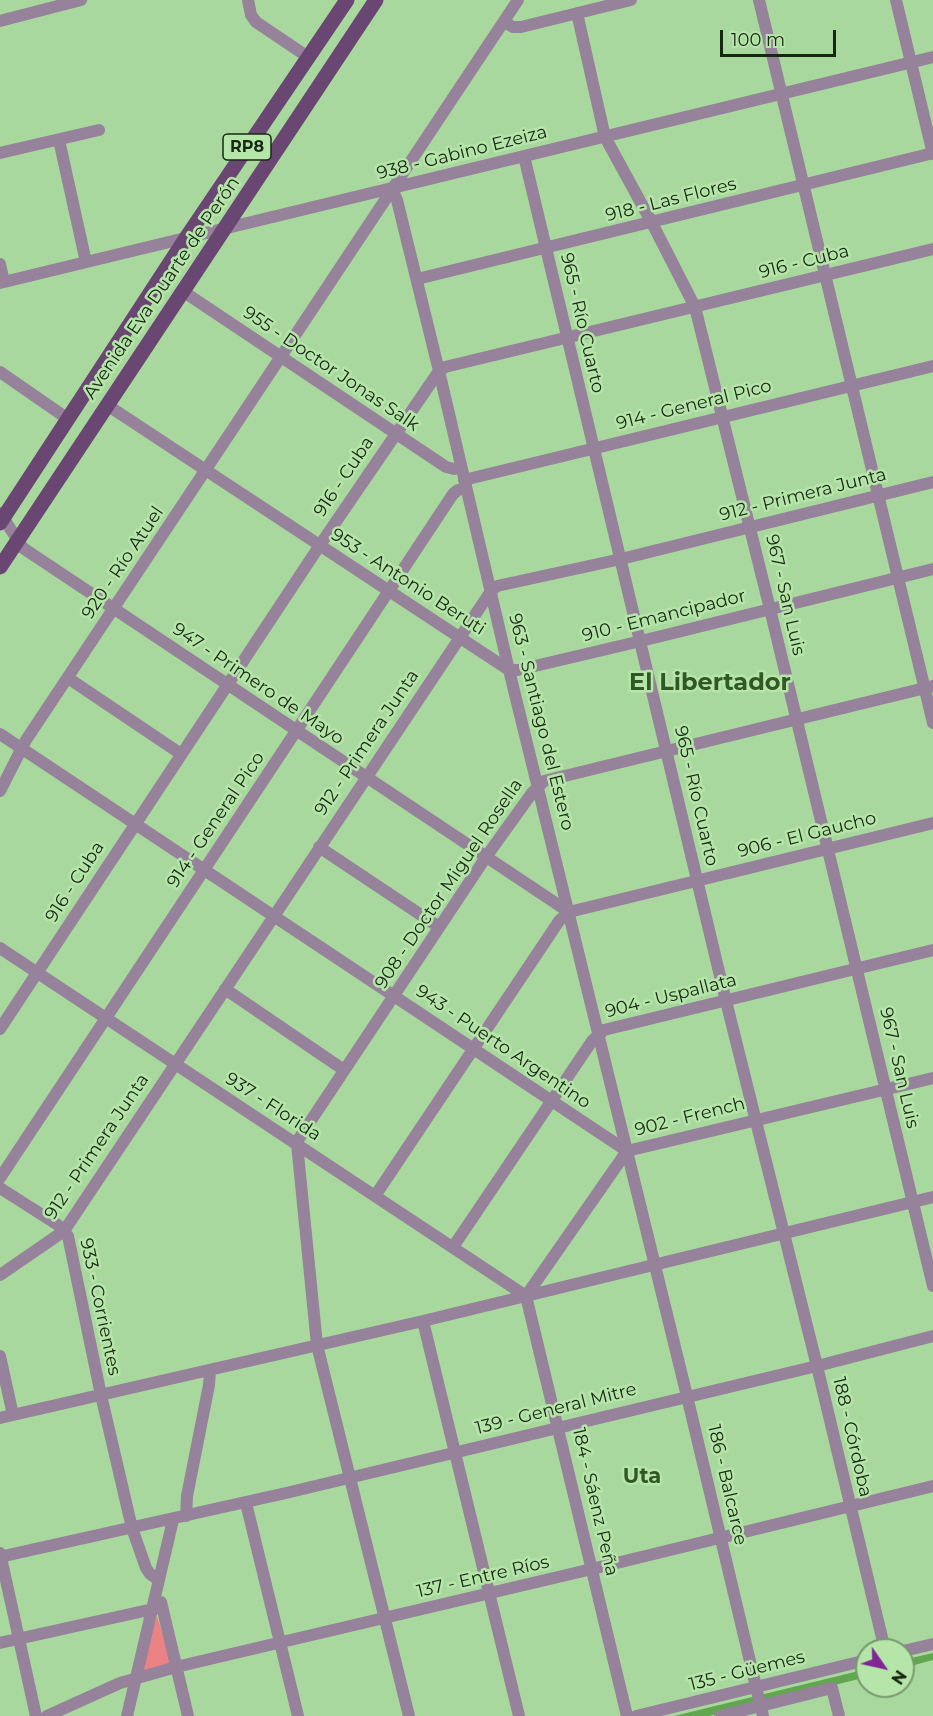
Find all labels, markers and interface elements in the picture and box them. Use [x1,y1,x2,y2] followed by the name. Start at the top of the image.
[723,18,838,56] scale bar
[731,29,785,51] text: 100 m
[375,121,549,185] street label: 938 - Gabino Ezeiza
[223,134,271,160] road number: RP8
[79,173,245,403] street label: Avenida Eva Duarte de Perón
[603,173,739,227] street label: 918 - Las Flores
[757,240,851,284] street label: 916 - Cuba
[555,251,609,395] street label: 965 - Río Cuarto
[239,302,423,436] street label: 955 - Doctor Jonas Salk
[614,375,774,435] street label: 914 - General Pico
[309,433,379,521] street label: 916 - Cuba
[717,464,889,526] street label: 912 - Primera Junta
[77,503,169,623] street label: 920 - Río Atuel
[327,524,489,640] street label: 953 - Antonio Beruti
[761,532,809,658] street label: 967 - San Luis
[580,585,748,647] street label: 910 - Emancipador
[504,611,578,833] street label: 963 - Santiago del Estero
[168,618,348,750] street label: 947 - Primero de Mayo
[310,666,424,820] street label: 912 - Primera Junta
[629,669,791,697] district label: El Libertador
[669,724,723,868] street label: 965 - Río Cuarto
[163,748,269,892] street label: 914 - General Pico
[371,775,527,993] street label: 908 - Doctor Miguel Rosella
[736,807,878,863] street label: 906 - El Gaucho
[41,838,109,926] street label: 916 - Cuba
[603,969,739,1023] street label: 904 - Uspallata
[411,980,595,1114] street label: 943 - Puerto Argentino
[875,1005,923,1131] street label: 967 - San Luis
[221,1068,325,1146] street label: 937 - Florida
[40,1070,154,1224] street label: 912 - Primera Junta
[633,1093,747,1141] street label: 902 - French
[75,1236,125,1378] street label: 933 - Corrientes
[828,1375,876,1499] street label: 188 - Córdoba
[473,1379,639,1439] street label: 139 - General Mitre
[703,1423,751,1547] street label: 186 - Balcarce
[567,1426,623,1578] street label: 184 - Sáenz Peña
[623,1464,661,1490] district label: Uta
[415,1551,551,1603] street label: 137 - Entre Ríos
[855,1638,915,1698] north arrow
[687,1646,807,1696] street label: 135 - Güemes
[887,1667,910,1688] text: N

